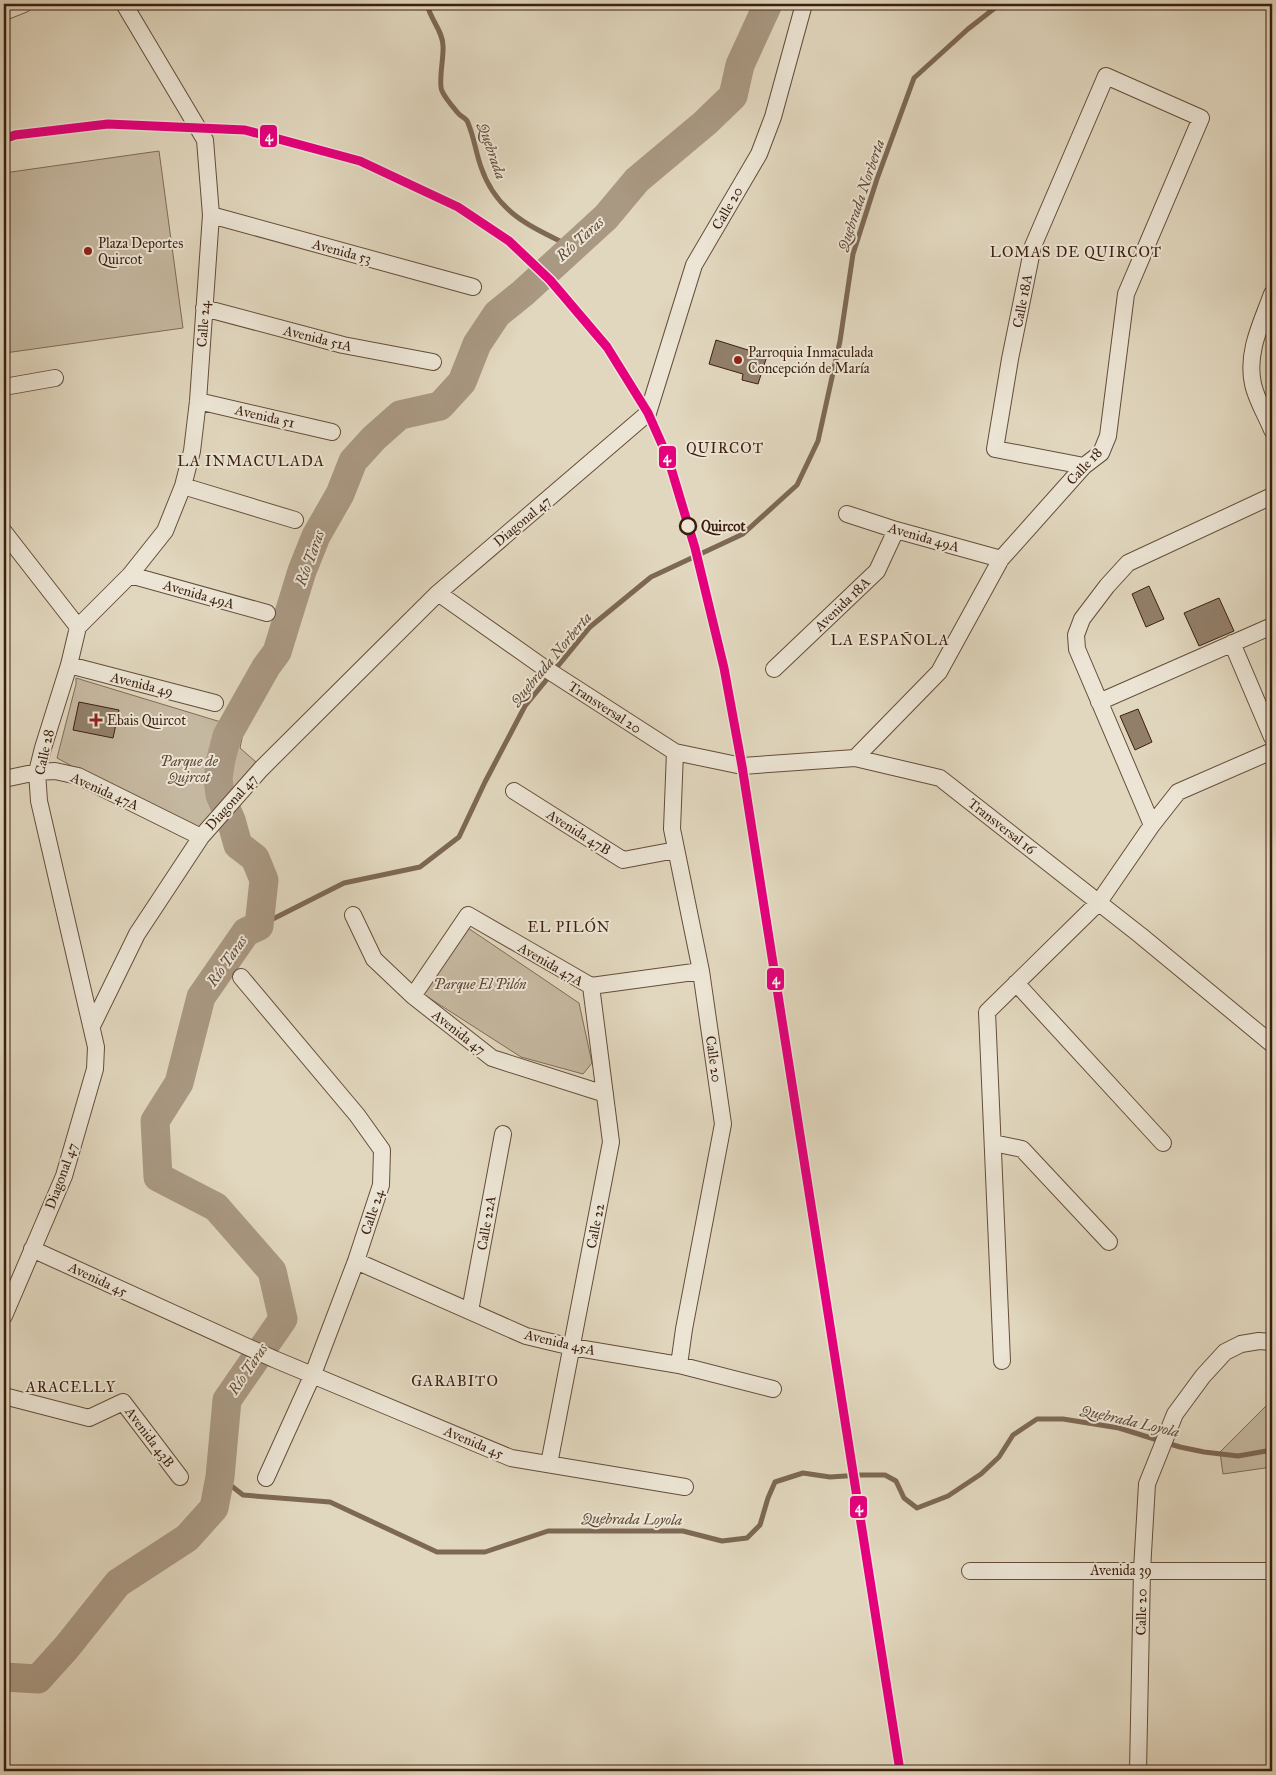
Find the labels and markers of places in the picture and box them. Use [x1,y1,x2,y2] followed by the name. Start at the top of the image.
[98,235,183,268] place label: Plaza Deportes Quircot
[82,245,94,257] marker: Plaza Deportes Quircot
[748,344,874,377] place label: Parroquia Inmaculada Concepción de María
[732,354,744,366] marker: Parroquia Inmaculada Concepción de María
[679,517,697,535] marker: Quircot
[701,518,745,536] place label: Quircot
[107,712,186,729] place label: Ebais Quircot
[89,713,103,727] marker: Ebais Quircot

